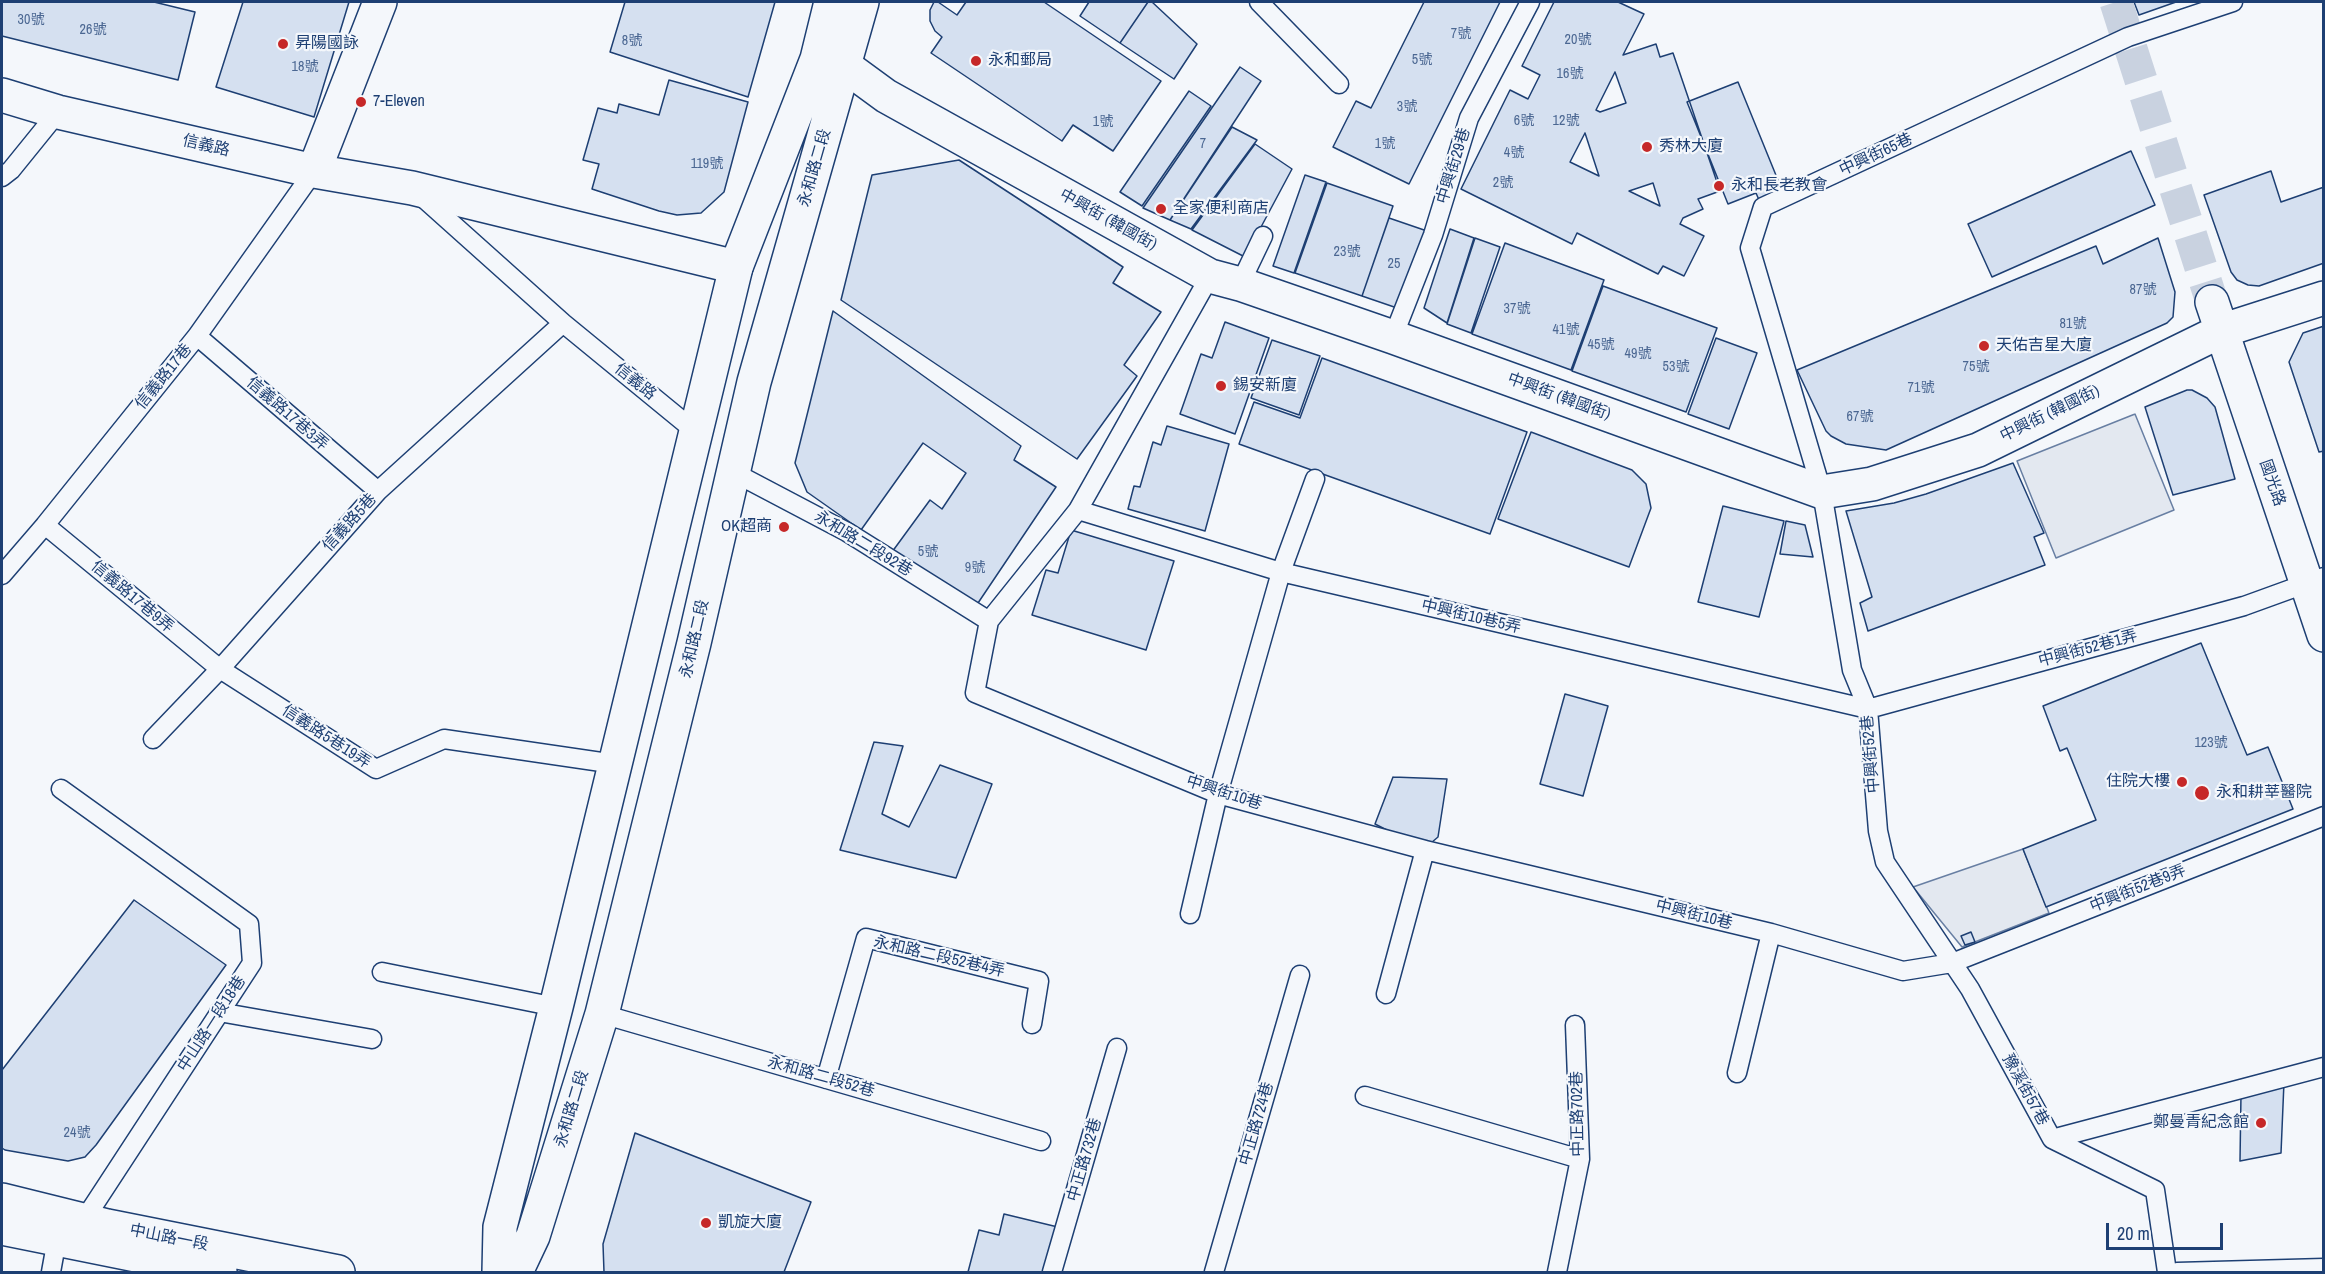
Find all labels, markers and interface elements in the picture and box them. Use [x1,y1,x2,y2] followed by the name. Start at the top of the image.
[18,12,44,28] house number: 30號
[80,22,106,38] house number: 26號
[1451,26,1471,42] house number: 7號
[1565,32,1591,48] house number: 20號
[622,33,642,49] house number: 8號
[295,34,359,54] place label: 昇陽國詠
[276,37,290,51] marker: 昇陽國詠
[988,51,1052,71] place label: 永和郵局
[1412,52,1432,68] house number: 5號
[969,54,983,68] marker: 永和郵局
[292,59,318,75] house number: 18號
[1557,66,1583,82] house number: 16號
[373,92,425,112] place label: 7-Eleven
[354,95,368,109] marker: 7-Eleven
[1397,99,1417,115] house number: 3號
[1514,113,1534,129] house number: 6號
[1553,113,1579,129] house number: 12號
[1093,114,1113,130] house number: 1號
[1433,126,1475,206] street label: 中興街29巷
[795,127,835,209] street label: 永和路二段
[1836,130,1916,180] street label: 中興街65巷
[180,131,232,161] street label: 信義路
[1200,136,1206,152] house number: 7
[1375,136,1395,152] house number: 1號
[1659,137,1723,157] place label: 秀林大廈
[1640,140,1654,154] marker: 秀林大廈
[1504,145,1524,161] house number: 4號
[691,156,723,172] house number: 119號
[1493,175,1513,191] house number: 2號
[1731,176,1827,196] place label: 永和長老教會
[1712,179,1726,193] marker: 永和長老教會
[1056,185,1160,255] street label: 中興街 (韓國街)
[1173,199,1269,219] place label: 全家便利商店
[1154,202,1168,216] marker: 全家便利商店
[1334,244,1360,260] house number: 23號
[1388,256,1400,272] house number: 25
[2130,282,2156,298] house number: 87號
[1504,301,1530,317] house number: 37號
[2060,316,2086,332] house number: 81號
[1553,322,1579,338] house number: 41號
[1996,336,2092,356] place label: 天佑吉星大廈
[1588,337,1614,353] house number: 45號
[1977,339,1991,353] marker: 天佑吉星大廈
[132,340,196,414] street label: 信義路17巷
[1625,346,1651,362] house number: 49號
[610,359,660,405] street label: 信義路
[1663,359,1689,375] house number: 53號
[1963,359,1989,375] house number: 75號
[1505,369,1613,425] street label: 中興街 (韓國街)
[242,373,332,455] street label: 信義路17巷3弄
[1233,376,1297,396] place label: 錫安新廈
[1214,379,1228,393] marker: 錫安新廈
[1908,380,1934,396] house number: 71號
[1997,382,2103,446] street label: 中興街 (韓國街)
[1847,409,1873,425] house number: 67號
[2255,457,2289,509] street label: 國光路
[319,490,381,556] street label: 信義路5巷
[811,507,915,581] street label: 永和路二段92巷
[721,517,772,537] place label: OK超商
[777,520,791,534] marker: OK超商
[918,544,938,560] house number: 5號
[87,557,177,637] street label: 信義路17巷9弄
[965,560,985,576] house number: 9號
[1419,596,1523,638] street label: 中興街10巷5弄
[677,598,713,680] street label: 永和路二段
[2036,627,2140,671] street label: 中興街52巷1弄
[278,701,374,773] street label: 信義路5巷19弄
[1858,714,1884,794] street label: 中興街52巷
[2194,735,2228,751] house number: 123號
[1184,772,1264,814] street label: 中興街10巷
[2106,772,2170,792] place label: 住院大樓
[2175,775,2189,789] marker: 住院大樓
[2216,783,2312,803] place label: 永和耕莘醫院
[2193,784,2211,802] marker: 永和耕莘醫院
[2087,861,2189,917] street label: 中興街52巷9弄
[1654,896,1734,934] street label: 中興街10巷
[872,933,1006,981] street label: 永和路二段52巷4弄
[174,972,250,1076] street label: 中山路一段18巷
[1998,1051,2052,1129] street label: 豫溪街57巷
[765,1053,877,1101] street label: 永和路二段52巷
[551,1068,593,1150] street label: 永和路二段
[1568,1071,1588,1157] street label: 中正路702巷
[1236,1080,1278,1168] street label: 中正路724巷
[2153,1113,2249,1133] place label: 鄭曼青紀念館
[1064,1116,1106,1204] street label: 中正路732巷
[2254,1116,2268,1130] marker: 鄭曼青紀念館
[64,1125,90,1141] house number: 24號
[2109,1211,2226,1249] scale bar
[718,1213,782,1233] place label: 凱旋大廈
[699,1216,713,1230] marker: 凱旋大廈
[128,1221,210,1255] street label: 中山路一段
[2117,1221,2150,1246] text: 20 m

